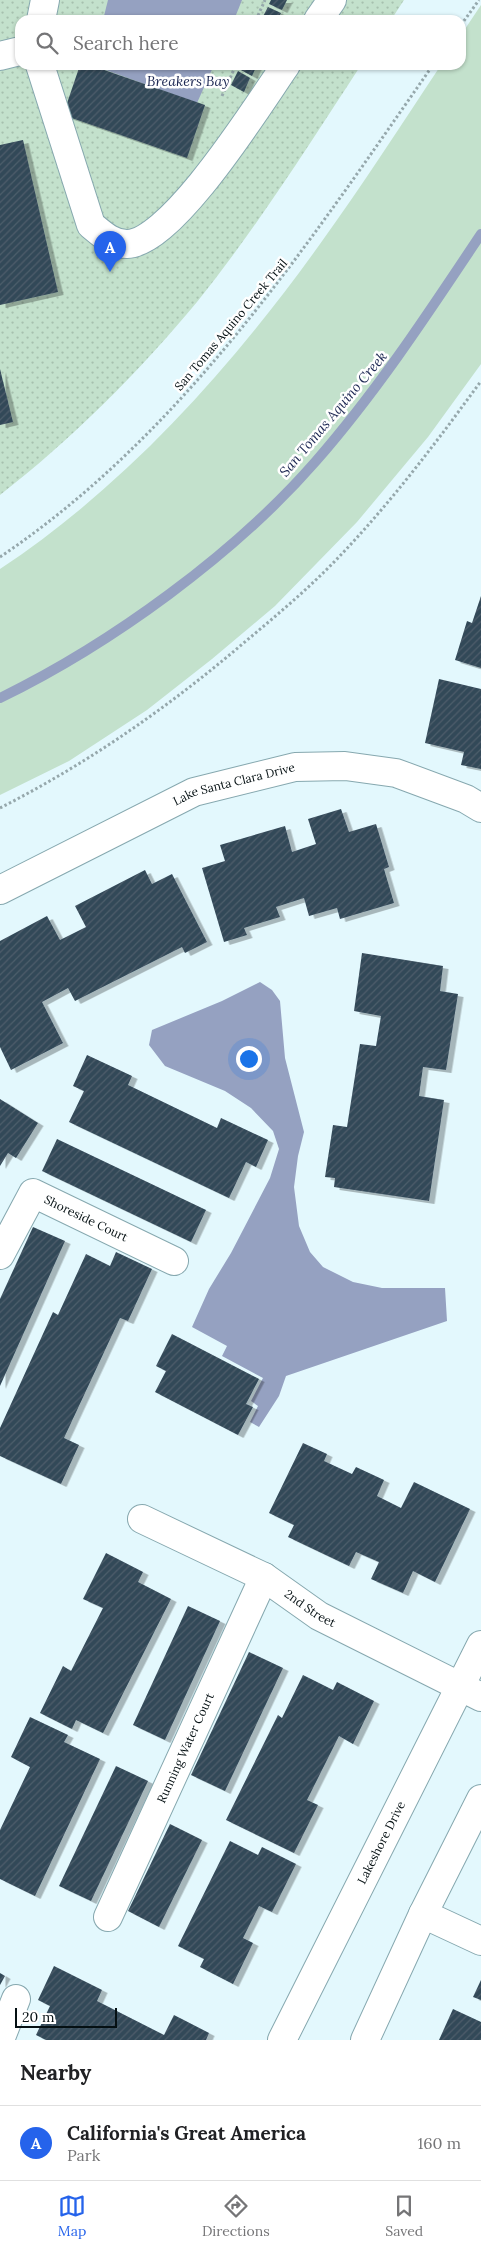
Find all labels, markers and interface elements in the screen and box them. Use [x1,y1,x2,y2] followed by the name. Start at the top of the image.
[15,15,466,70] search box
[33,29,61,57] icon: search
[73,31,179,55] text: Search here
[147,72,229,90] water label: Breakers Bay
[94,231,126,272] pin: A
[171,256,290,394] street label: San Tomas Aquino Creek Trail
[275,348,391,480] water label: San Tomas Aquino Creek
[170,759,297,808] street label: Lake Santa Clara Drive
[236,1046,262,1072] your location
[42,1192,131,1245] street label: Shoreside Court
[282,1586,339,1630] street label: 2nd Street
[153,1690,217,1805] street label: Running Water Court
[354,1798,408,1886] street label: Lakeshore Drive
[15,2005,118,2028] scale bar
[22,2008,54,2026] text: 20 m
[20,2059,91,2086] text: Nearby
[67,2121,306,2145] text: California's Great America
[31,2133,41,2153] text: A
[417,2133,461,2153] text: 160 m
[67,2145,100,2165] text: Park
[58,2192,86,2240] tab: Map
[202,2192,270,2240] tab: Directions
[385,2192,423,2240] tab: Saved

